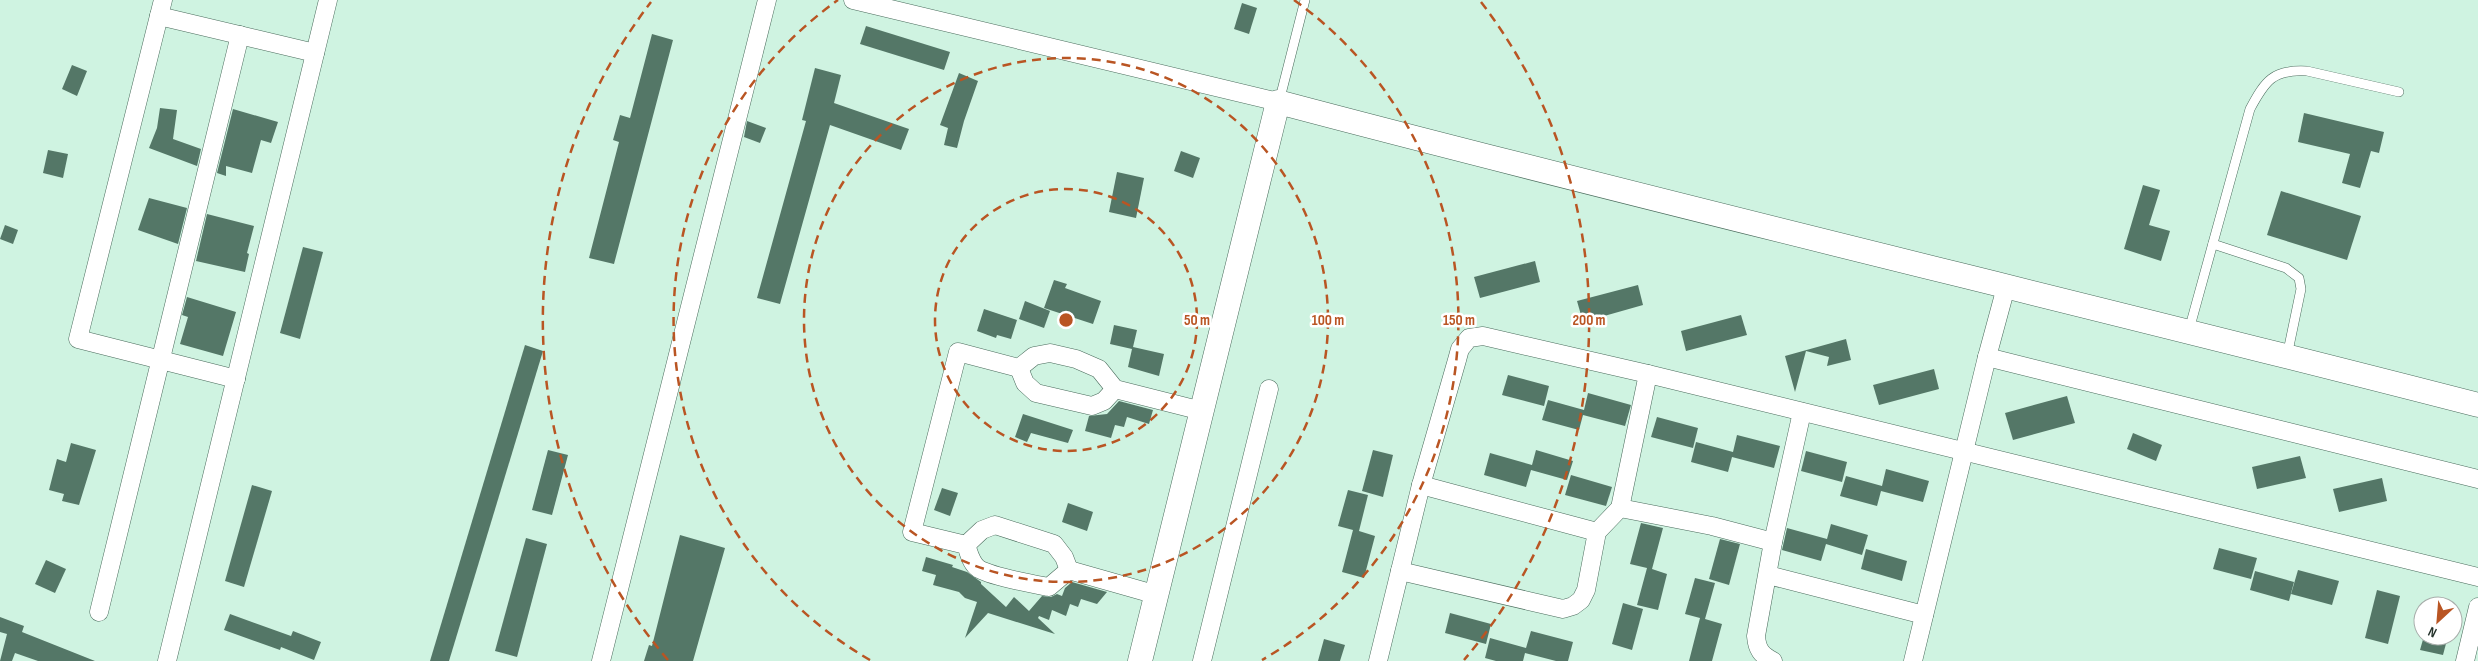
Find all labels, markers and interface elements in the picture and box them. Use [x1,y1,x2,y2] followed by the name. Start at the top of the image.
[1057,311,1075,329] centre of rings
[1184,311,1210,330] text: 50 m
[1312,311,1344,330] text: 100 m
[1443,311,1475,330] text: 150 m
[1572,311,1606,330] text: 200 m
[2413,596,2463,646] north arrow
[2425,623,2440,642] text: N

